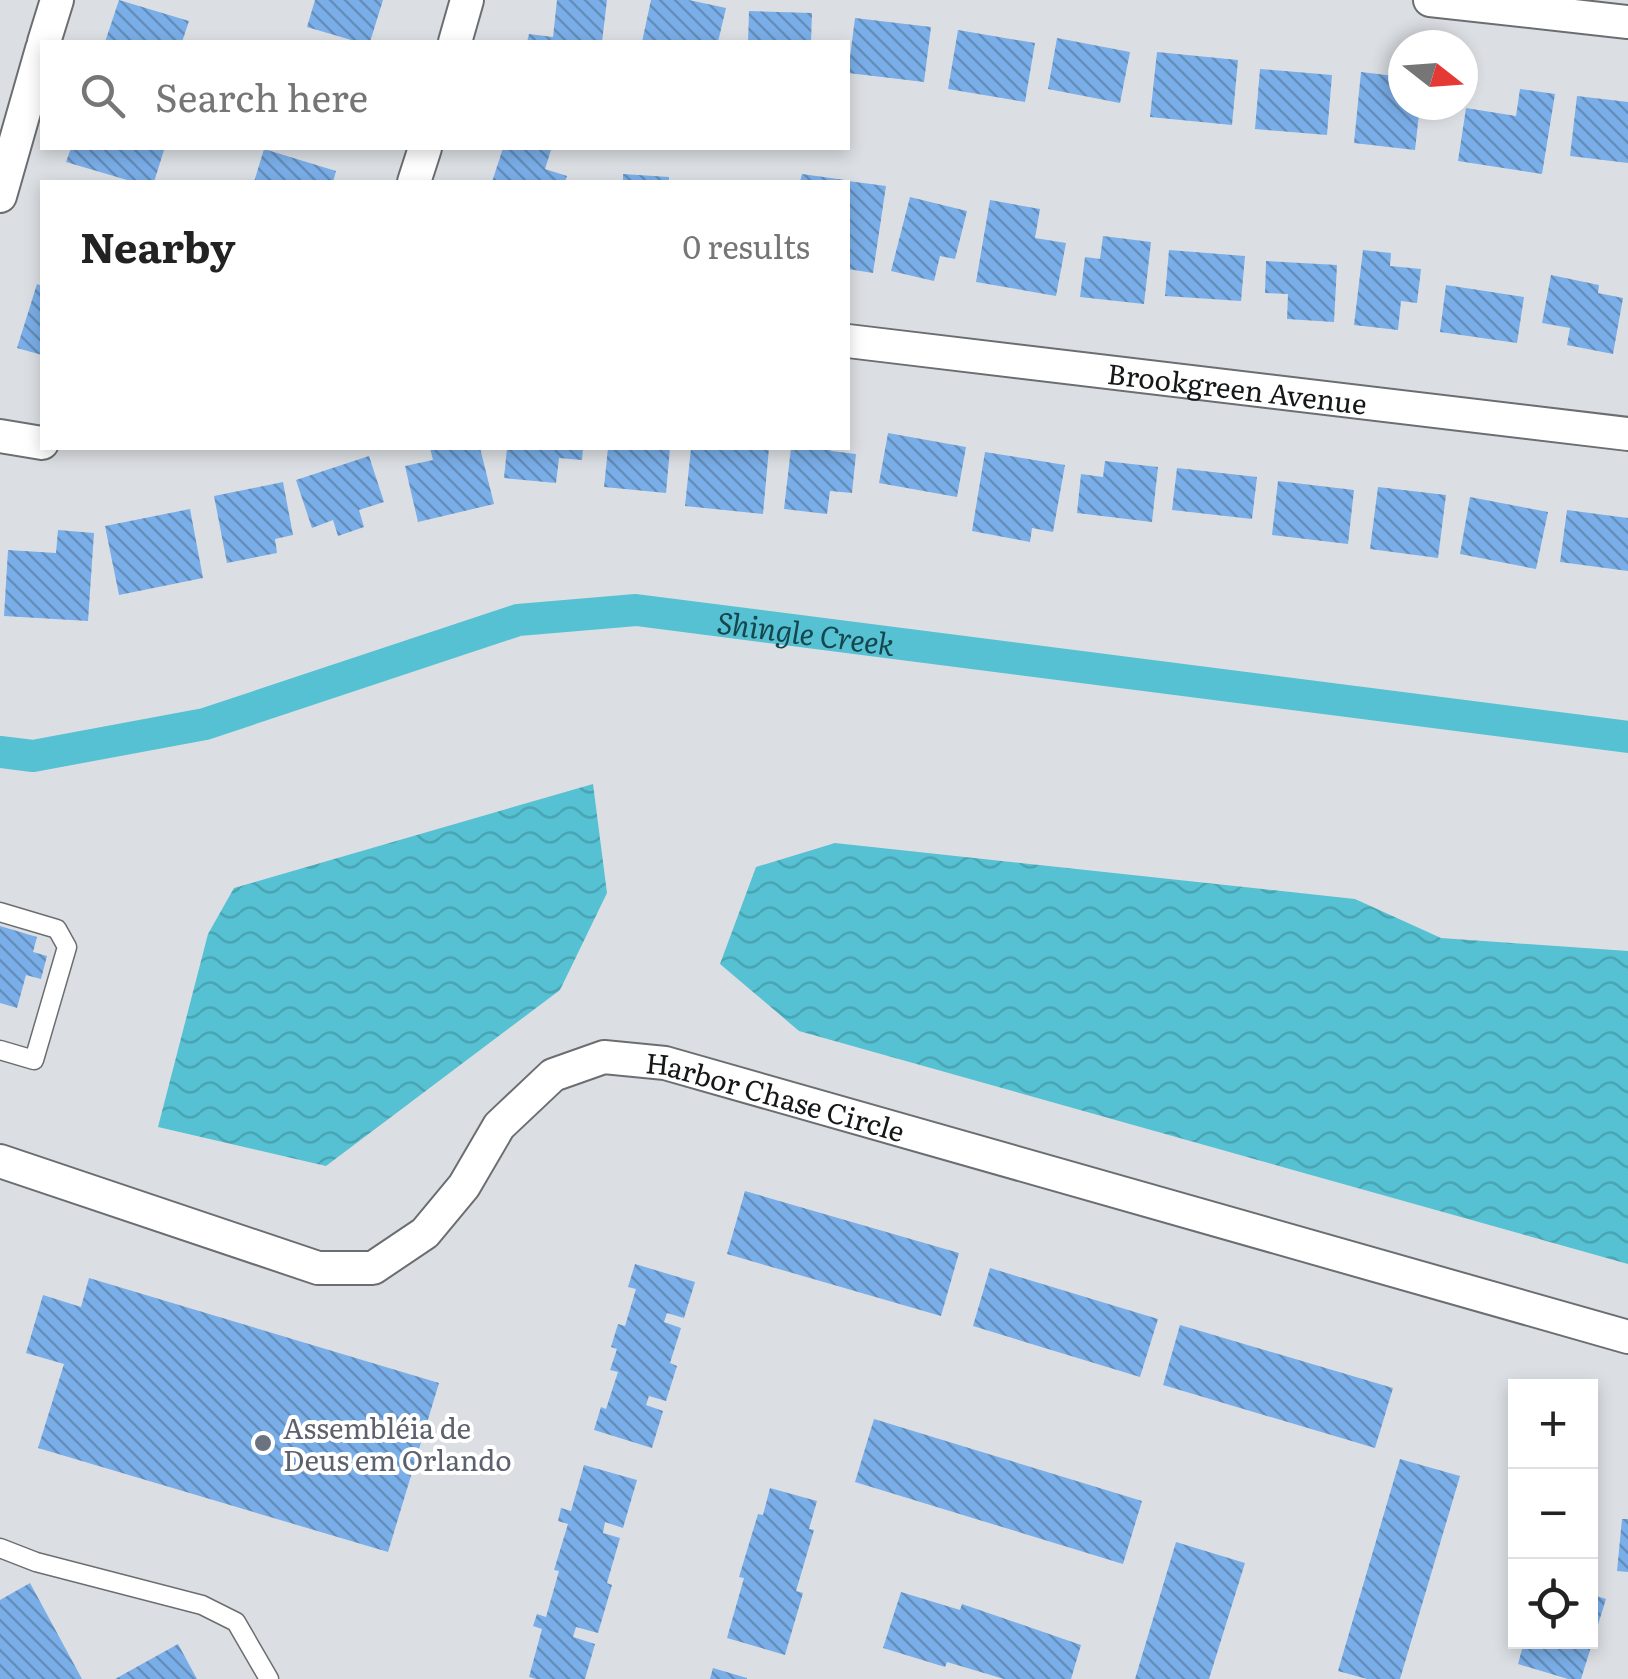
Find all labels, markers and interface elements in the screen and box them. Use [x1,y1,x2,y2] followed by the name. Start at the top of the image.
[1388,30,1478,120] north arrow
[40,40,850,150] search box
[155,67,368,124] text: Search here
[75,68,130,123] icon: search
[80,214,236,276] text: Nearby
[682,221,810,269] text: 0 results
[1105,351,1369,424] street label: Brookgreen Avenue
[715,599,898,665] water label: Shingle Creek
[644,1040,910,1151] street label: Harbor Chase Circle
[1508,1379,1598,1649] map controls
[1508,1379,1598,1469] button: +
[283,1406,512,1480] place label: Assembléia de Deus em Orlando
[252,1432,274,1454] marker: Assembléia de Deus em Orlando
[1508,1469,1598,1559] button: −
[1508,1559,1598,1649] button: locate

